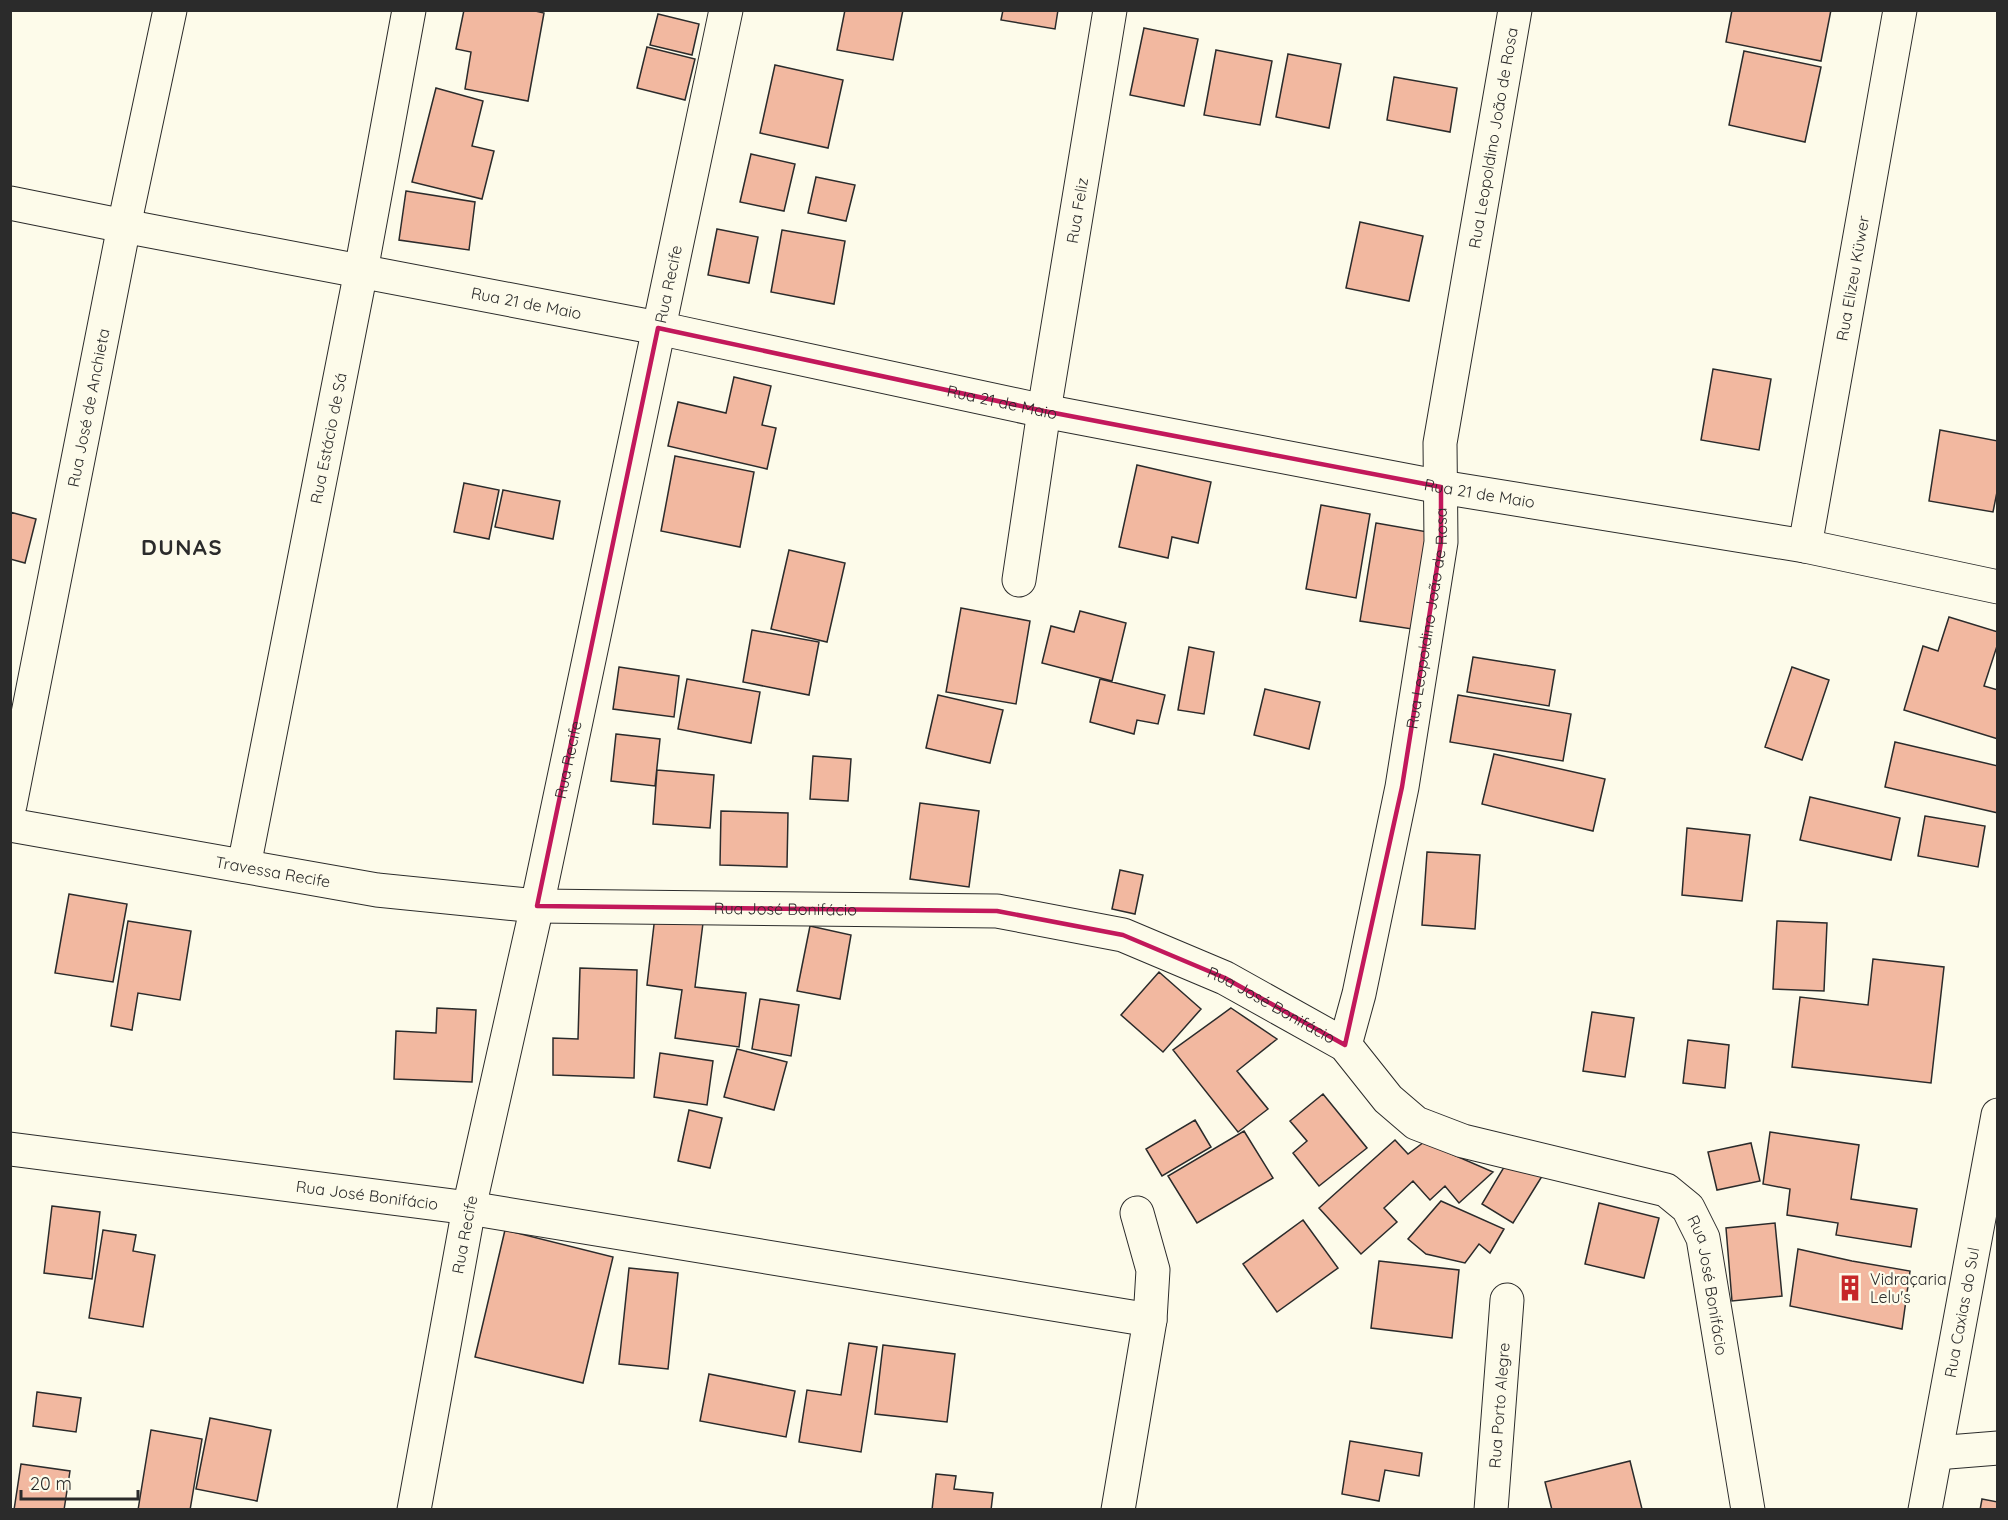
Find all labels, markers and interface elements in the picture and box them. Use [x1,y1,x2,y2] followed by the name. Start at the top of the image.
[1464,26,1522,250] street label: Rua Leopoldino João de Rosa
[1062,176,1092,245] street label: Rua Feliz
[1832,214,1873,342] street label: Rua Elizeu Küwer
[650,243,686,325] street label: Rua Recife
[469,283,583,323] street label: Rua 21 de Maio
[63,327,114,489] street label: Rua José de Anchieta
[305,371,351,505] street label: Rua Estácio de Sá
[945,380,1059,423] street label: Rua 21 de Maio
[1422,474,1536,512] street label: Rua 21 de Maio
[1401,507,1451,730] street label: Rua Leopoldino João de Rosa
[141,533,223,561] district label: DUNAS
[550,719,586,801] street label: Rua Recife
[214,852,332,892] street label: Travessa Recife
[714,898,857,919] street label: Rua José Bonifácio
[1204,962,1339,1048] street label: Rua José Bonifácio
[295,1176,439,1214] street label: Rua José Bonifácio
[447,1193,482,1275] street label: Rua Recife
[1683,1212,1732,1357] street label: Rua José Bonifácio
[1940,1246,1983,1379] street label: Rua Caxias do Sul
[1870,1269,1947,1307] place label: Vidraçaria Lelu's
[1835,1273,1865,1303] building icon: Vidraçaria Lelu's
[1484,1342,1514,1469] street label: Rua Porto Alegre
[21,1463,138,1501] scale bar
[30,1472,72,1495] text: 20 m

